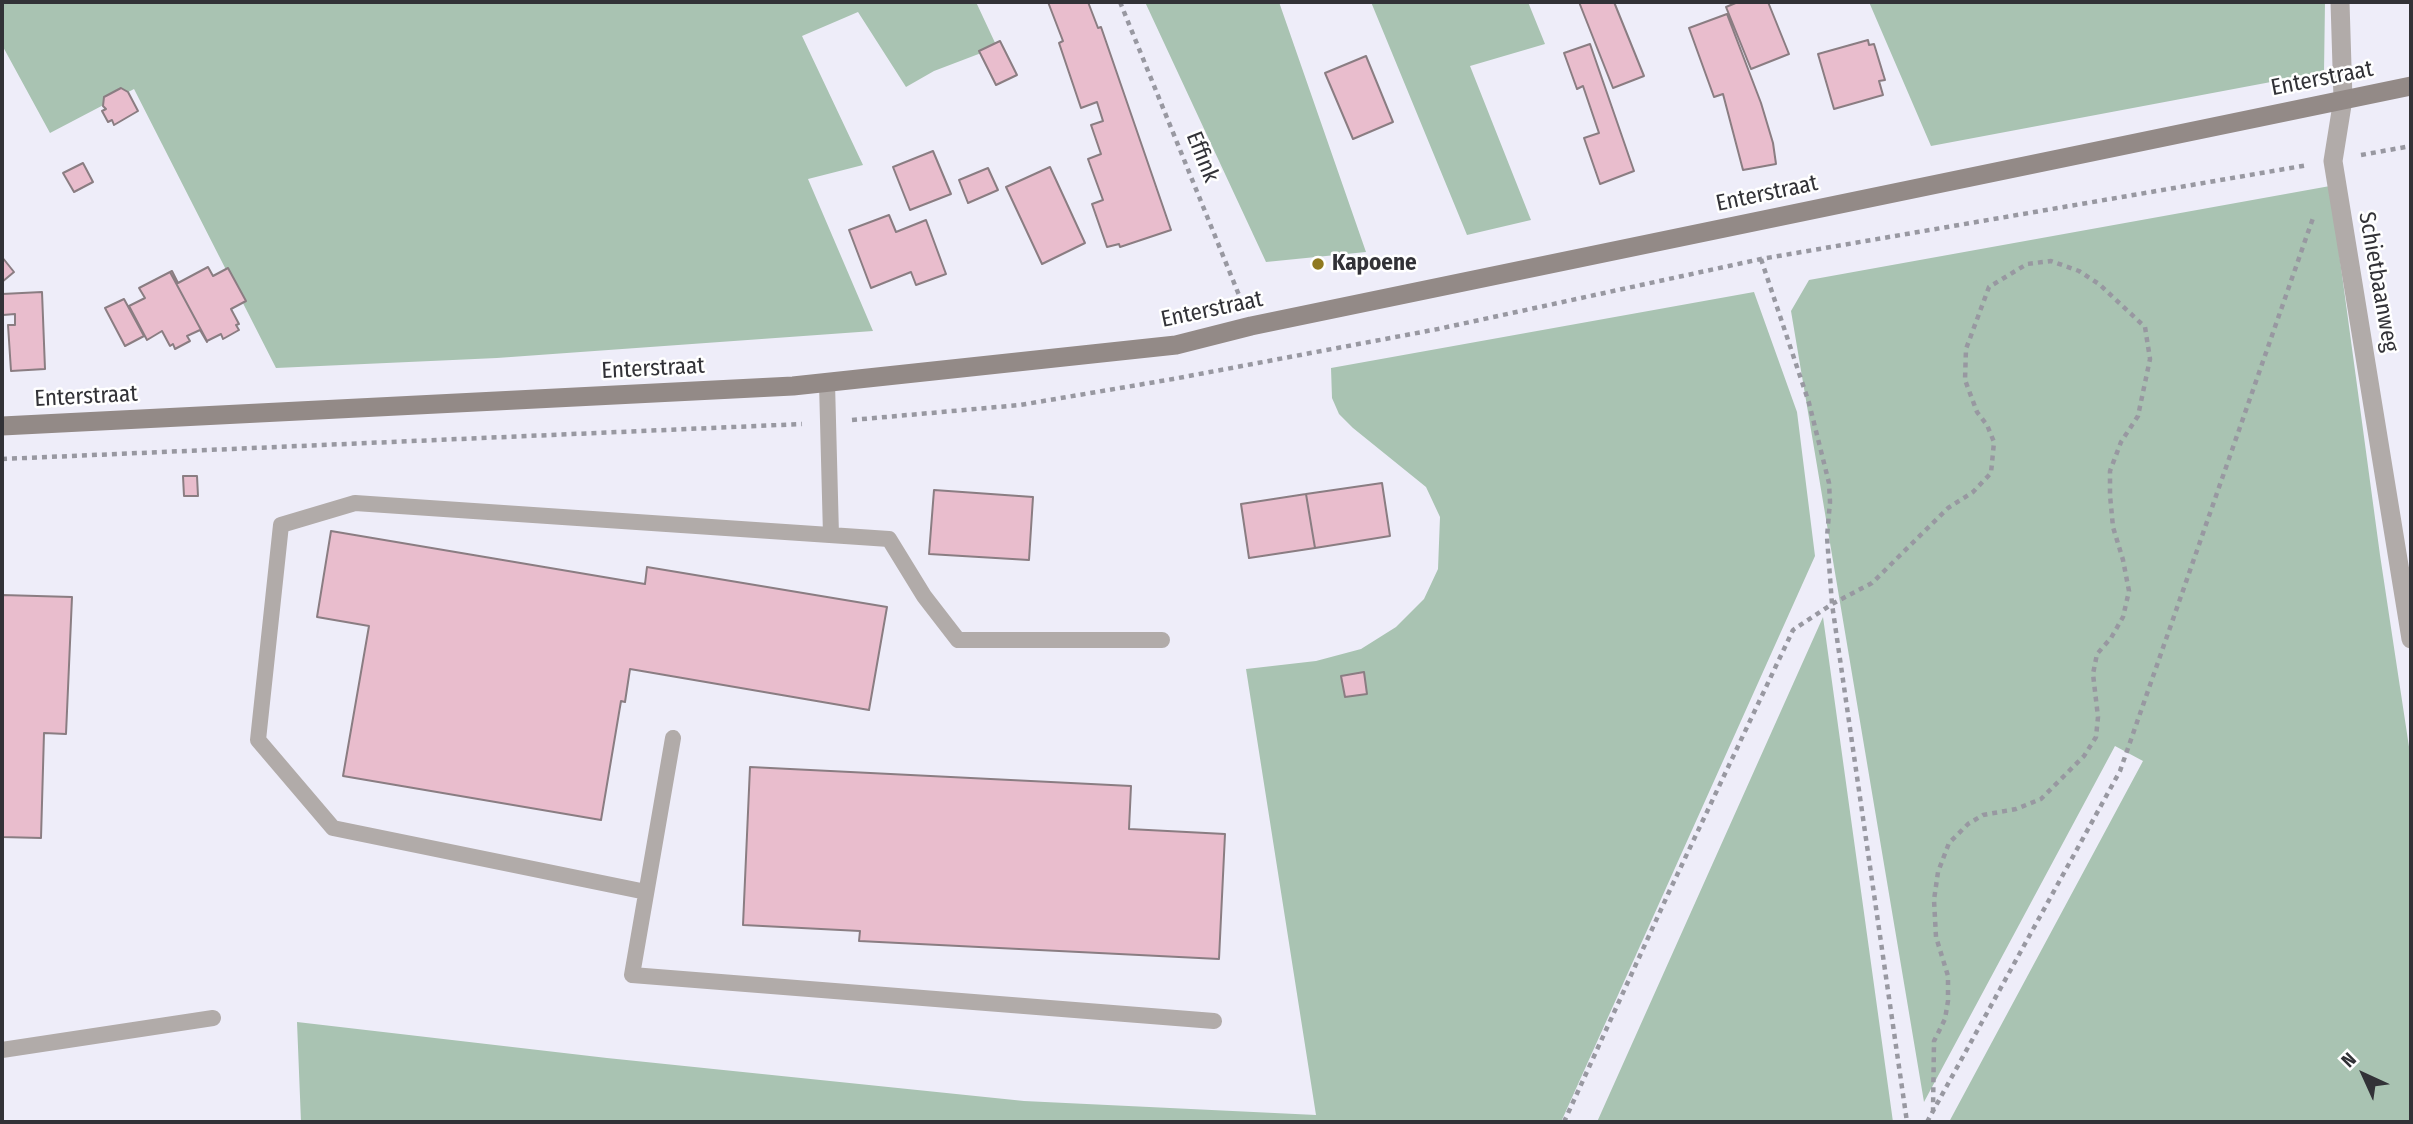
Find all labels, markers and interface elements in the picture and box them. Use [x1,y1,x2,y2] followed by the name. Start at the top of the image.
[2269,56,2375,102] street label: Enterstraat
[1179,128,1225,186] street label: Effink
[1714,170,1820,218] street label: Enterstraat
[2352,210,2404,354] street label: Schietbaanweg
[1332,250,1417,278] place label: Kapoene
[1310,256,1326,272] marker: Kapoene
[1159,286,1265,334] street label: Enterstraat
[601,353,705,385] street label: Enterstraat
[34,381,138,413] street label: Enterstraat
[2329,1040,2399,1110] north arrow
[2337,1048,2361,1072] text: N

